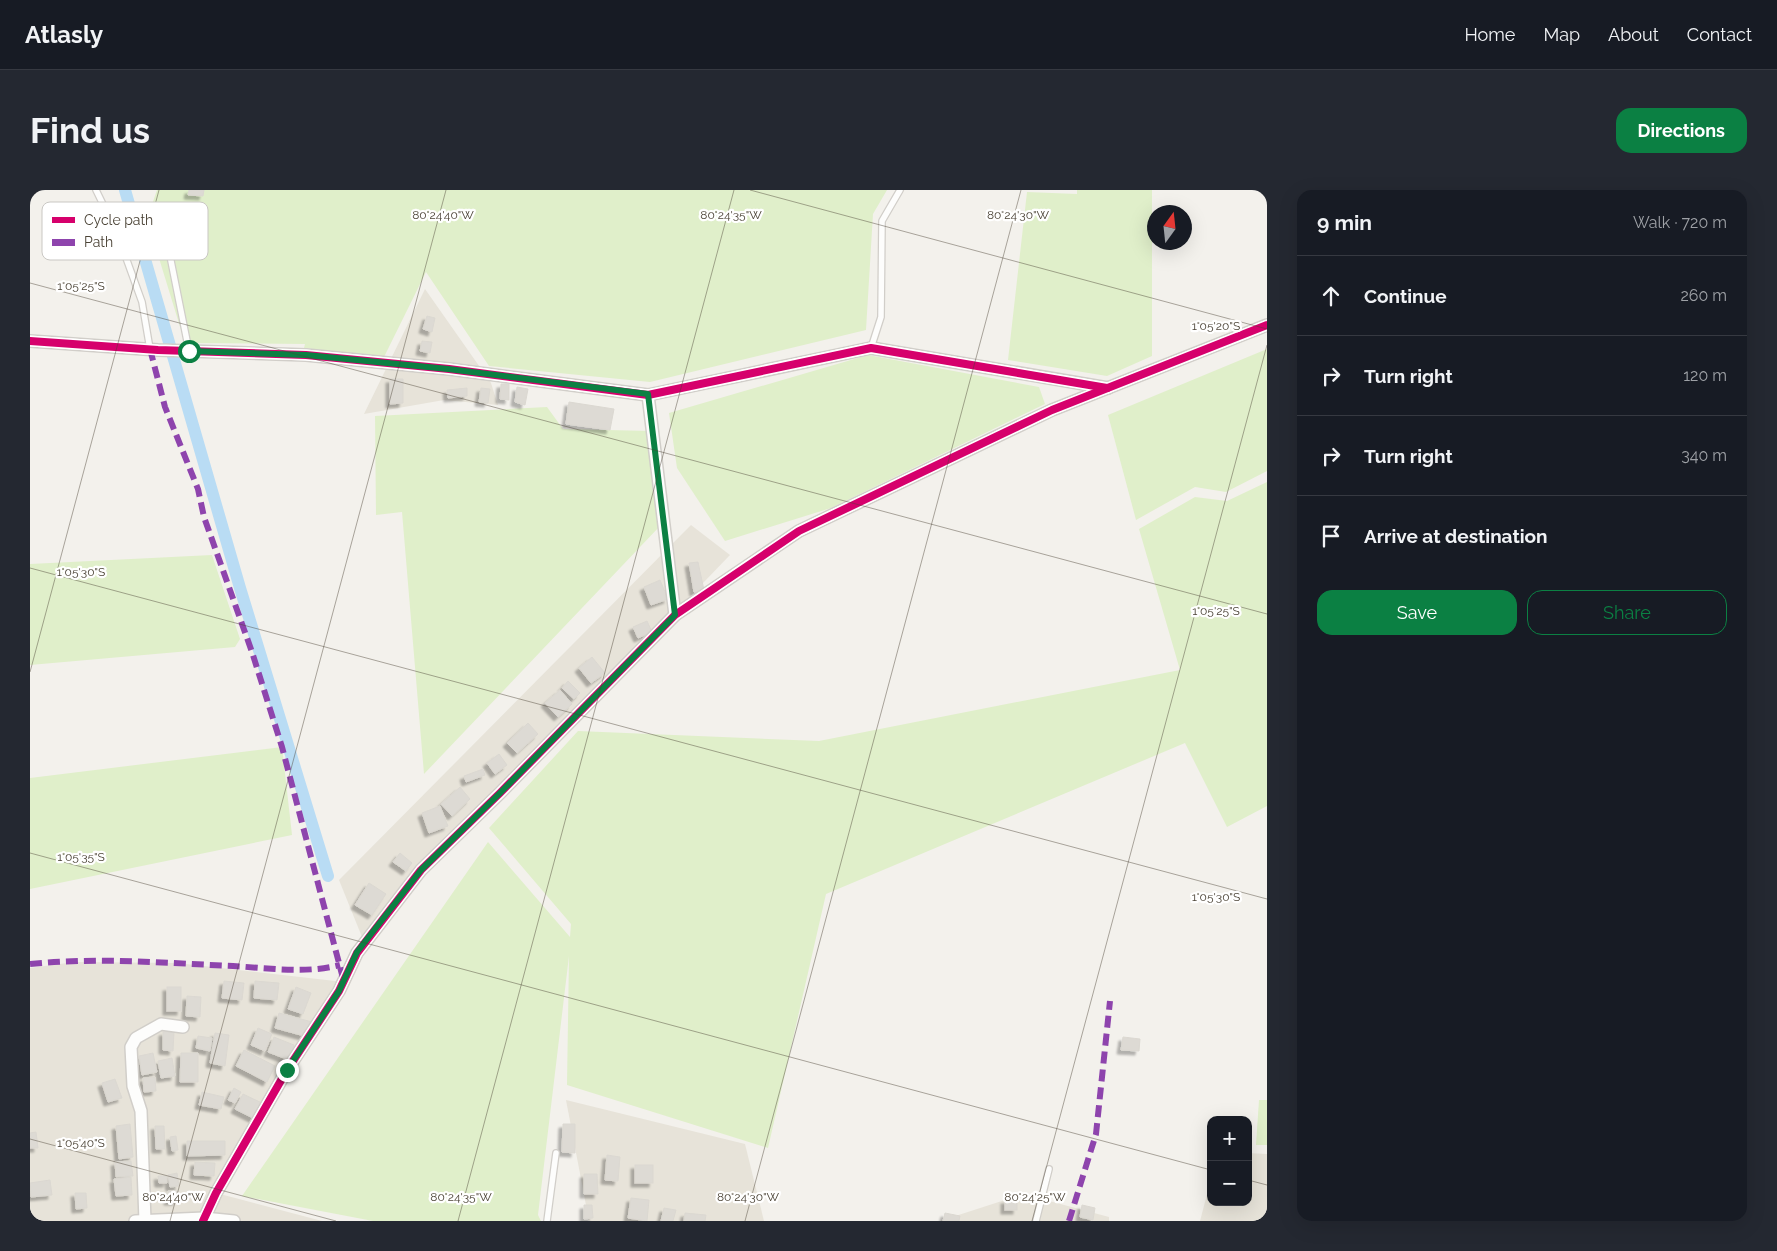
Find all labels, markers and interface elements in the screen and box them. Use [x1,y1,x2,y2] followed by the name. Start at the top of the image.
[25,20,103,49] text: Atlasly
[1464,24,1515,45] text: Home
[1543,24,1580,45] text: Map
[1608,24,1659,45] text: About
[1687,24,1752,45] text: Contact
[1616,108,1747,153] button: Directions
[30,110,150,151] text: Find us
[42,202,208,260] legend
[1147,205,1192,250] north arrow
[412,208,474,222] text: 80°24'40"W
[700,208,762,222] text: 80°24'35"W
[987,208,1050,222] text: 80°24'30"W
[1317,210,1372,235] text: 9 min
[84,212,153,228] text: Cycle path
[1633,213,1727,232] text: Walk · 720 m
[84,234,113,250] text: Path
[57,279,105,293] text: 1°05'25"S
[1317,282,1345,310] icon: ahead
[1364,285,1447,307] text: Continue
[1680,286,1727,305] text: 260 m
[1192,319,1240,333] text: 1°05'20"S
[178,340,201,363] route start
[1317,362,1345,390] icon: right
[1364,365,1453,387] text: Turn right
[1683,366,1727,385] text: 120 m
[1317,442,1345,470] icon: right
[1364,445,1453,467] text: Turn right
[1681,446,1727,465] text: 340 m
[1317,522,1345,550] icon: arrive
[1364,525,1548,547] text: Arrive at destination
[57,565,105,579] text: 1°05'30"S
[1317,590,1517,635] button: Save
[1527,590,1727,635] button: Share
[1192,604,1240,618] text: 1°05'25"S
[57,850,105,864] text: 1°05'35"S
[1192,890,1240,904] text: 1°05'30"S
[276,1059,299,1082] route end
[1207,1116,1252,1206] map controls
[1207,1116,1252,1161] button: +
[57,1136,105,1150] text: 1°05'40"S
[1207,1161,1252,1206] button: −
[142,1190,204,1204] text: 80°24'40"W
[430,1190,492,1204] text: 80°24'35"W
[717,1190,780,1204] text: 80°24'30"W
[1004,1190,1066,1204] text: 80°24'25"W

